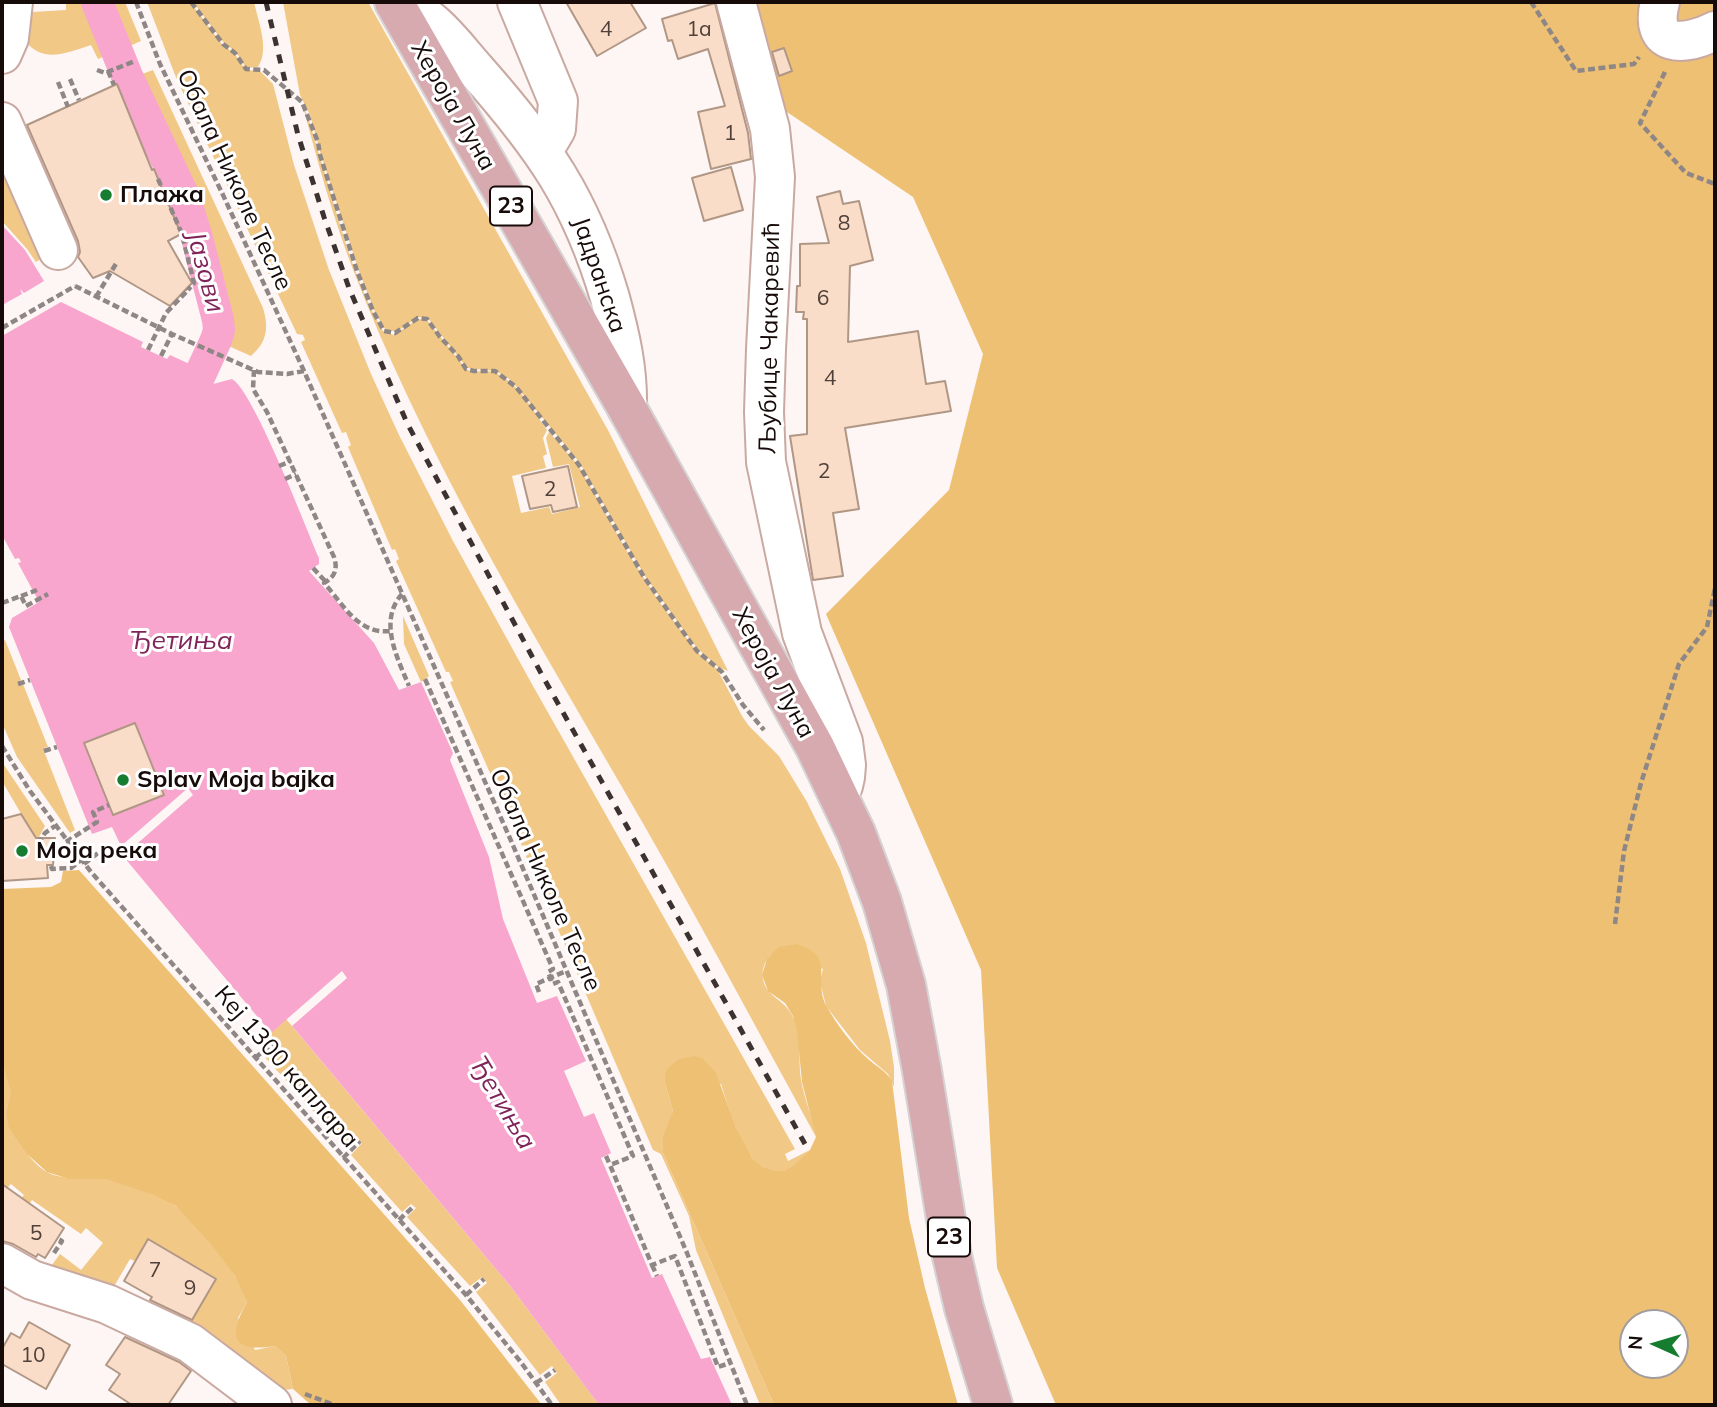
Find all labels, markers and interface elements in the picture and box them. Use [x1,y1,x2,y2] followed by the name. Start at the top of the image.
[600,17,612,43] house number: 4
[686,17,712,43] house number: 1a
[404,36,502,176] street label: Хероја Луна
[170,65,298,295] street label: Обала Николе Тесле
[724,121,736,147] house number: 1
[120,181,204,209] place label: Плажа
[490,186,532,226] road number: 23
[98,187,114,203] marker: Плажа
[838,211,850,237] house number: 8
[566,213,632,337] street label: Јадранска
[754,222,786,454] street label: Љубице Чакаревић
[179,228,231,316] water label: Јазови
[817,286,829,312] house number: 6
[824,366,836,392] house number: 4
[818,459,830,485] house number: 2
[544,477,556,503] house number: 2
[725,603,821,743] street label: Хероја Луна
[129,625,233,657] water label: Ђетиња
[483,764,607,996] street label: Обала Николе Тесле
[137,766,335,794] place label: Splav Moja bajka
[115,772,131,788] marker: Splav Moja bajka
[36,837,157,865] place label: Моја река
[14,843,30,859] marker: Моја река
[208,980,364,1154] street label: Кеј 1300 каплара
[462,1051,542,1155] water label: Ђетиња
[928,1218,970,1256] road number: 23
[30,1221,42,1247] house number: 5
[149,1258,161,1284] house number: 7
[184,1276,196,1302] house number: 9
[1619,1309,1689,1379] north arrow
[1623,1335,1648,1351] text: N
[20,1343,46,1369] house number: 10

